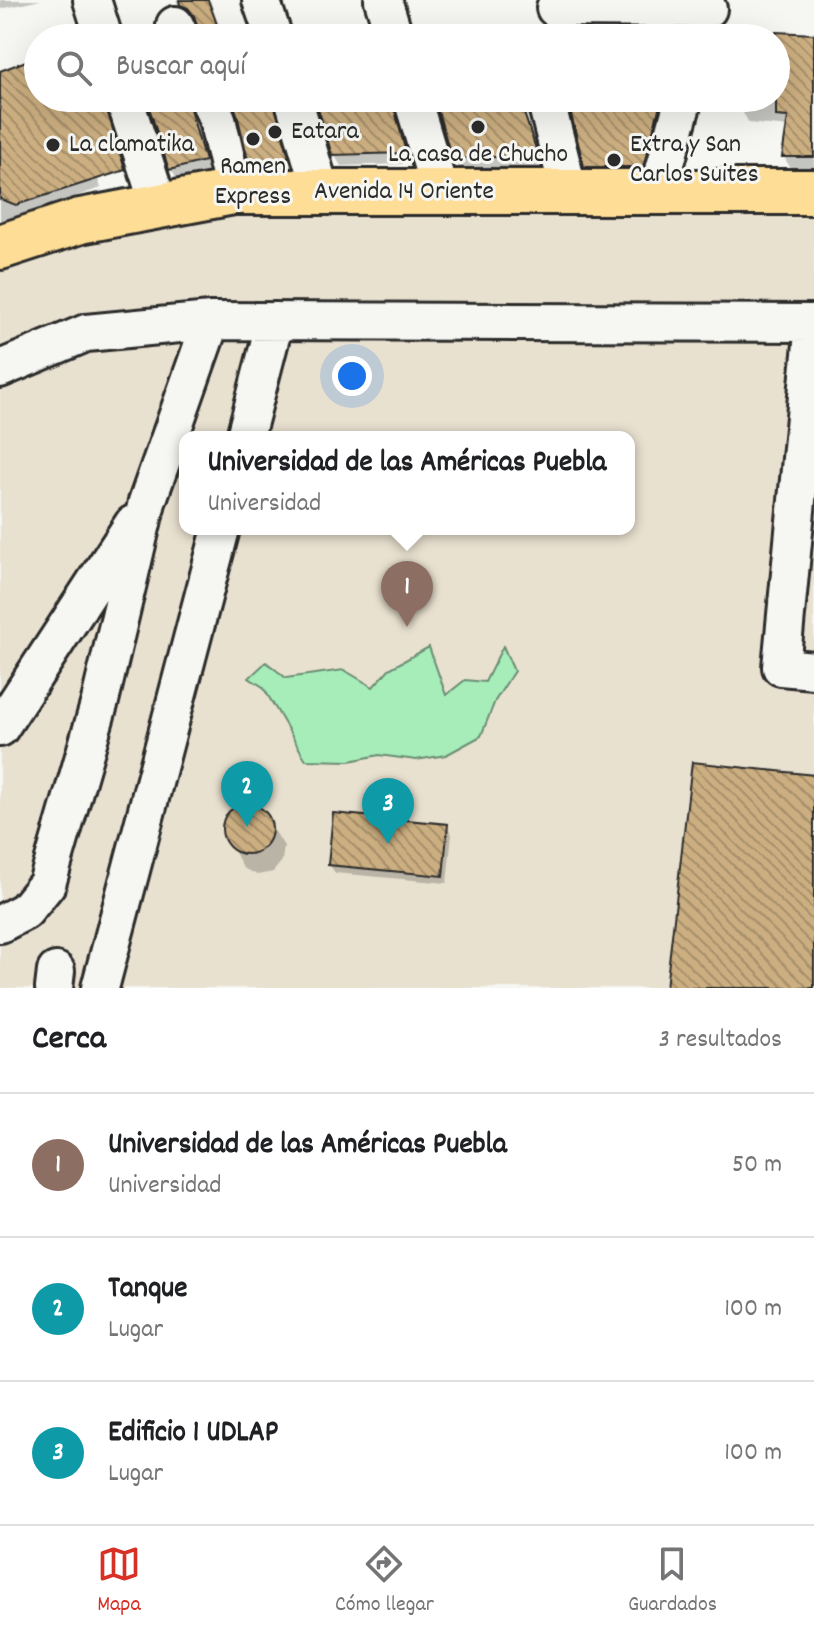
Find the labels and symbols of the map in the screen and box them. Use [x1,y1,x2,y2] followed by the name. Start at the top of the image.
[291,114,359,151] place label: Eatara
[469,118,487,136] marker: La casa de Chucho
[266,123,284,141] marker: Eatara
[69,127,195,164] place label: La clamatika
[630,127,759,194] place label: Extra y San Carlos Suites
[244,130,262,148] marker: Ramen Express
[44,136,62,154] marker: La clamatika
[388,137,568,174] place label: La casa de Chucho
[215,149,291,216] place label: Ramen Express
[605,151,623,169] marker: Extra y San Carlos Suites
[314,174,494,211] street label: Avenida 14 Oriente
[332,356,372,396] your location
[381,561,433,627] pin: 1
[221,761,273,827] pin: 2
[362,778,414,844] pin: 3

